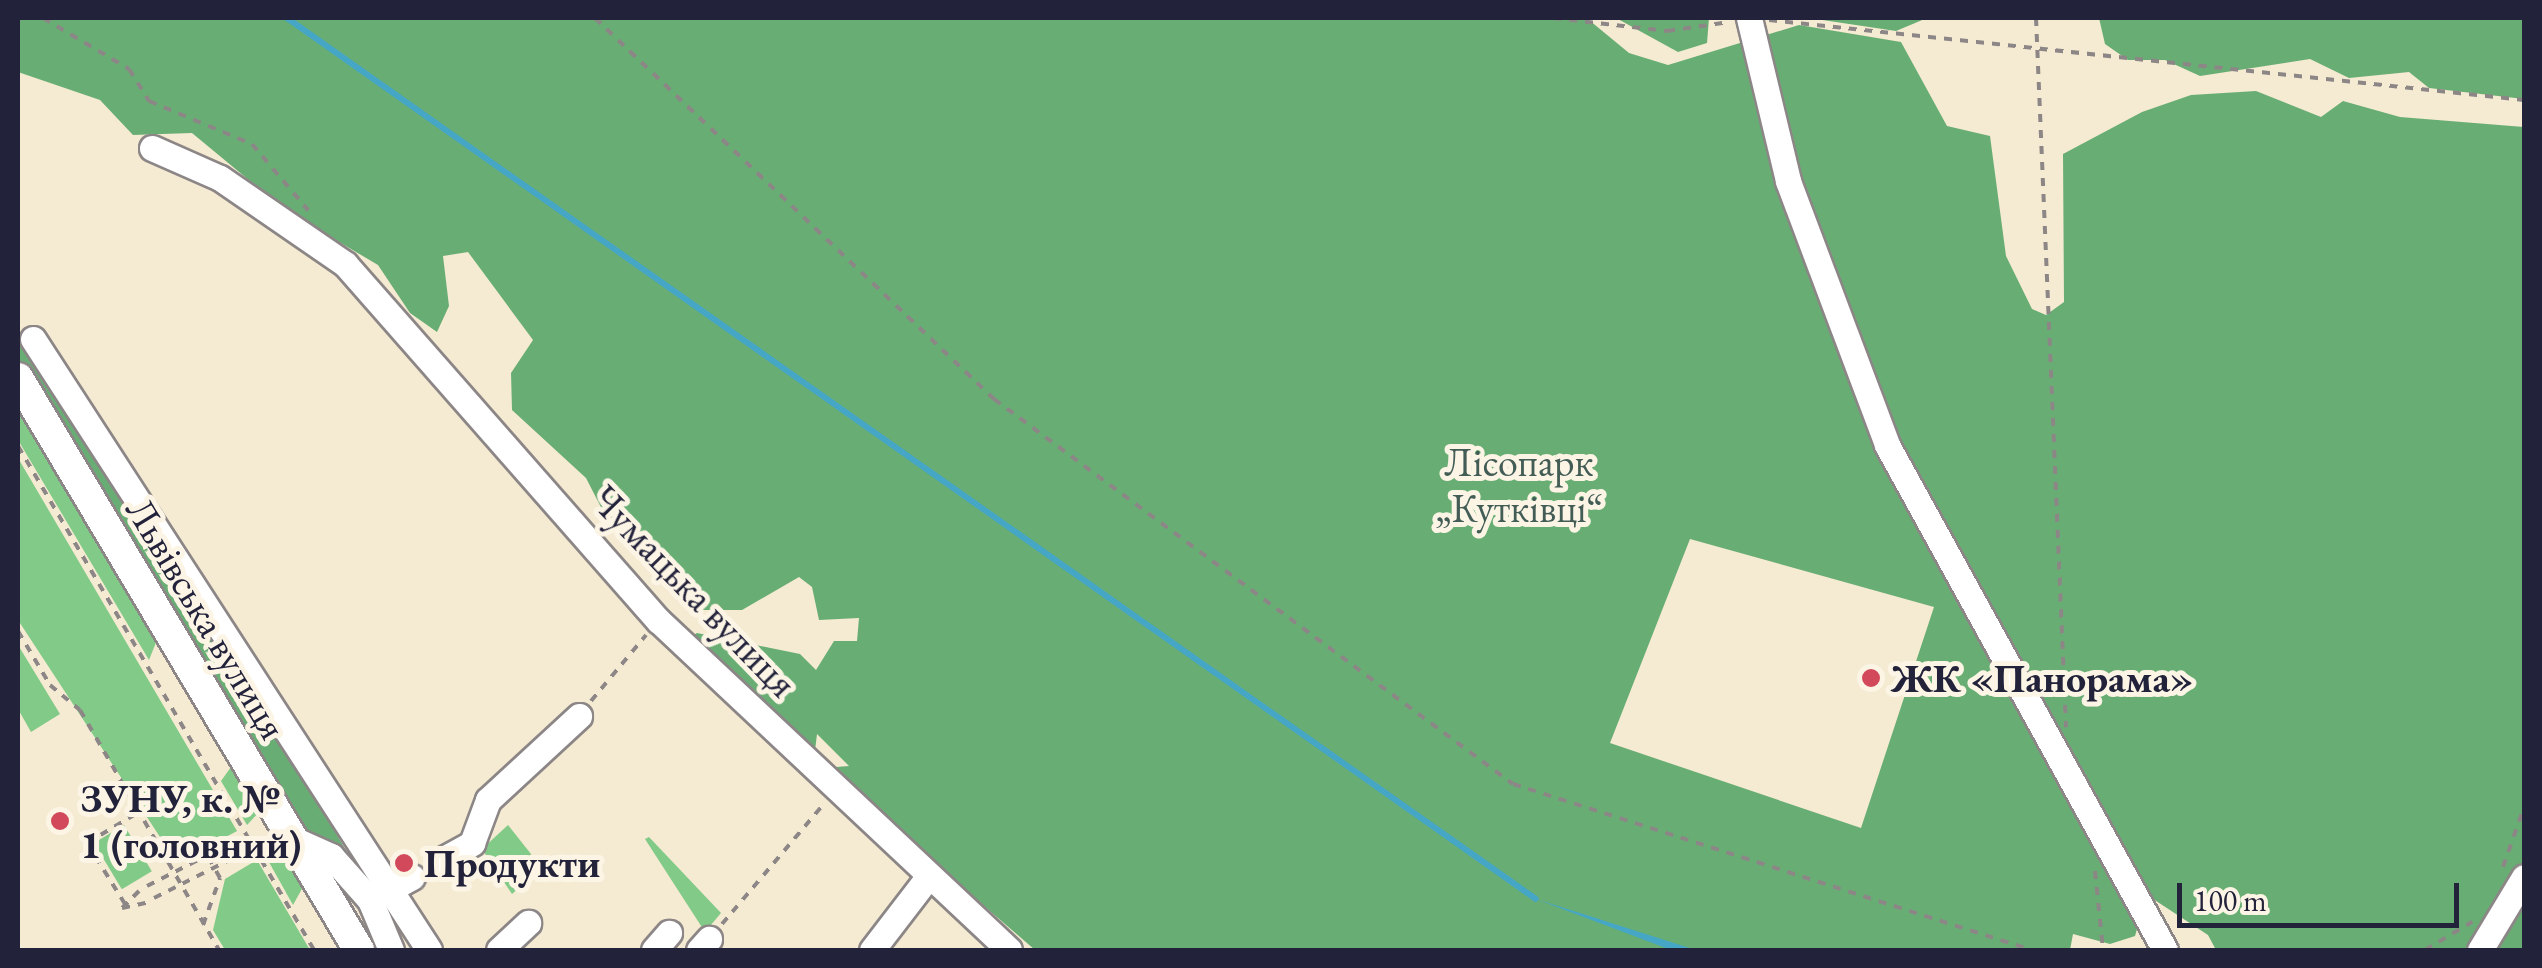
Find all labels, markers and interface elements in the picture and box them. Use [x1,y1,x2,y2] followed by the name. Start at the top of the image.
[1435,438,1603,532] park label: Лісопарк „Кутківці“
[581,475,807,707] street label: Чумацька вулиця
[116,489,298,747] street label: Львівська вулиця
[1891,654,2193,702] place label: ЖК «Панорама»
[1860,667,1882,689] marker: ЖК «Панорама»
[80,774,301,868] place label: ЗУНУ, к. № 1 (головний)
[49,810,71,832] marker: ЗУНУ, к. № 1 (головний)
[424,839,601,887] place label: Продукти
[393,852,415,874] marker: Продукти
[2182,863,2464,925] scale bar
[2194,881,2267,920] text: 100 m

